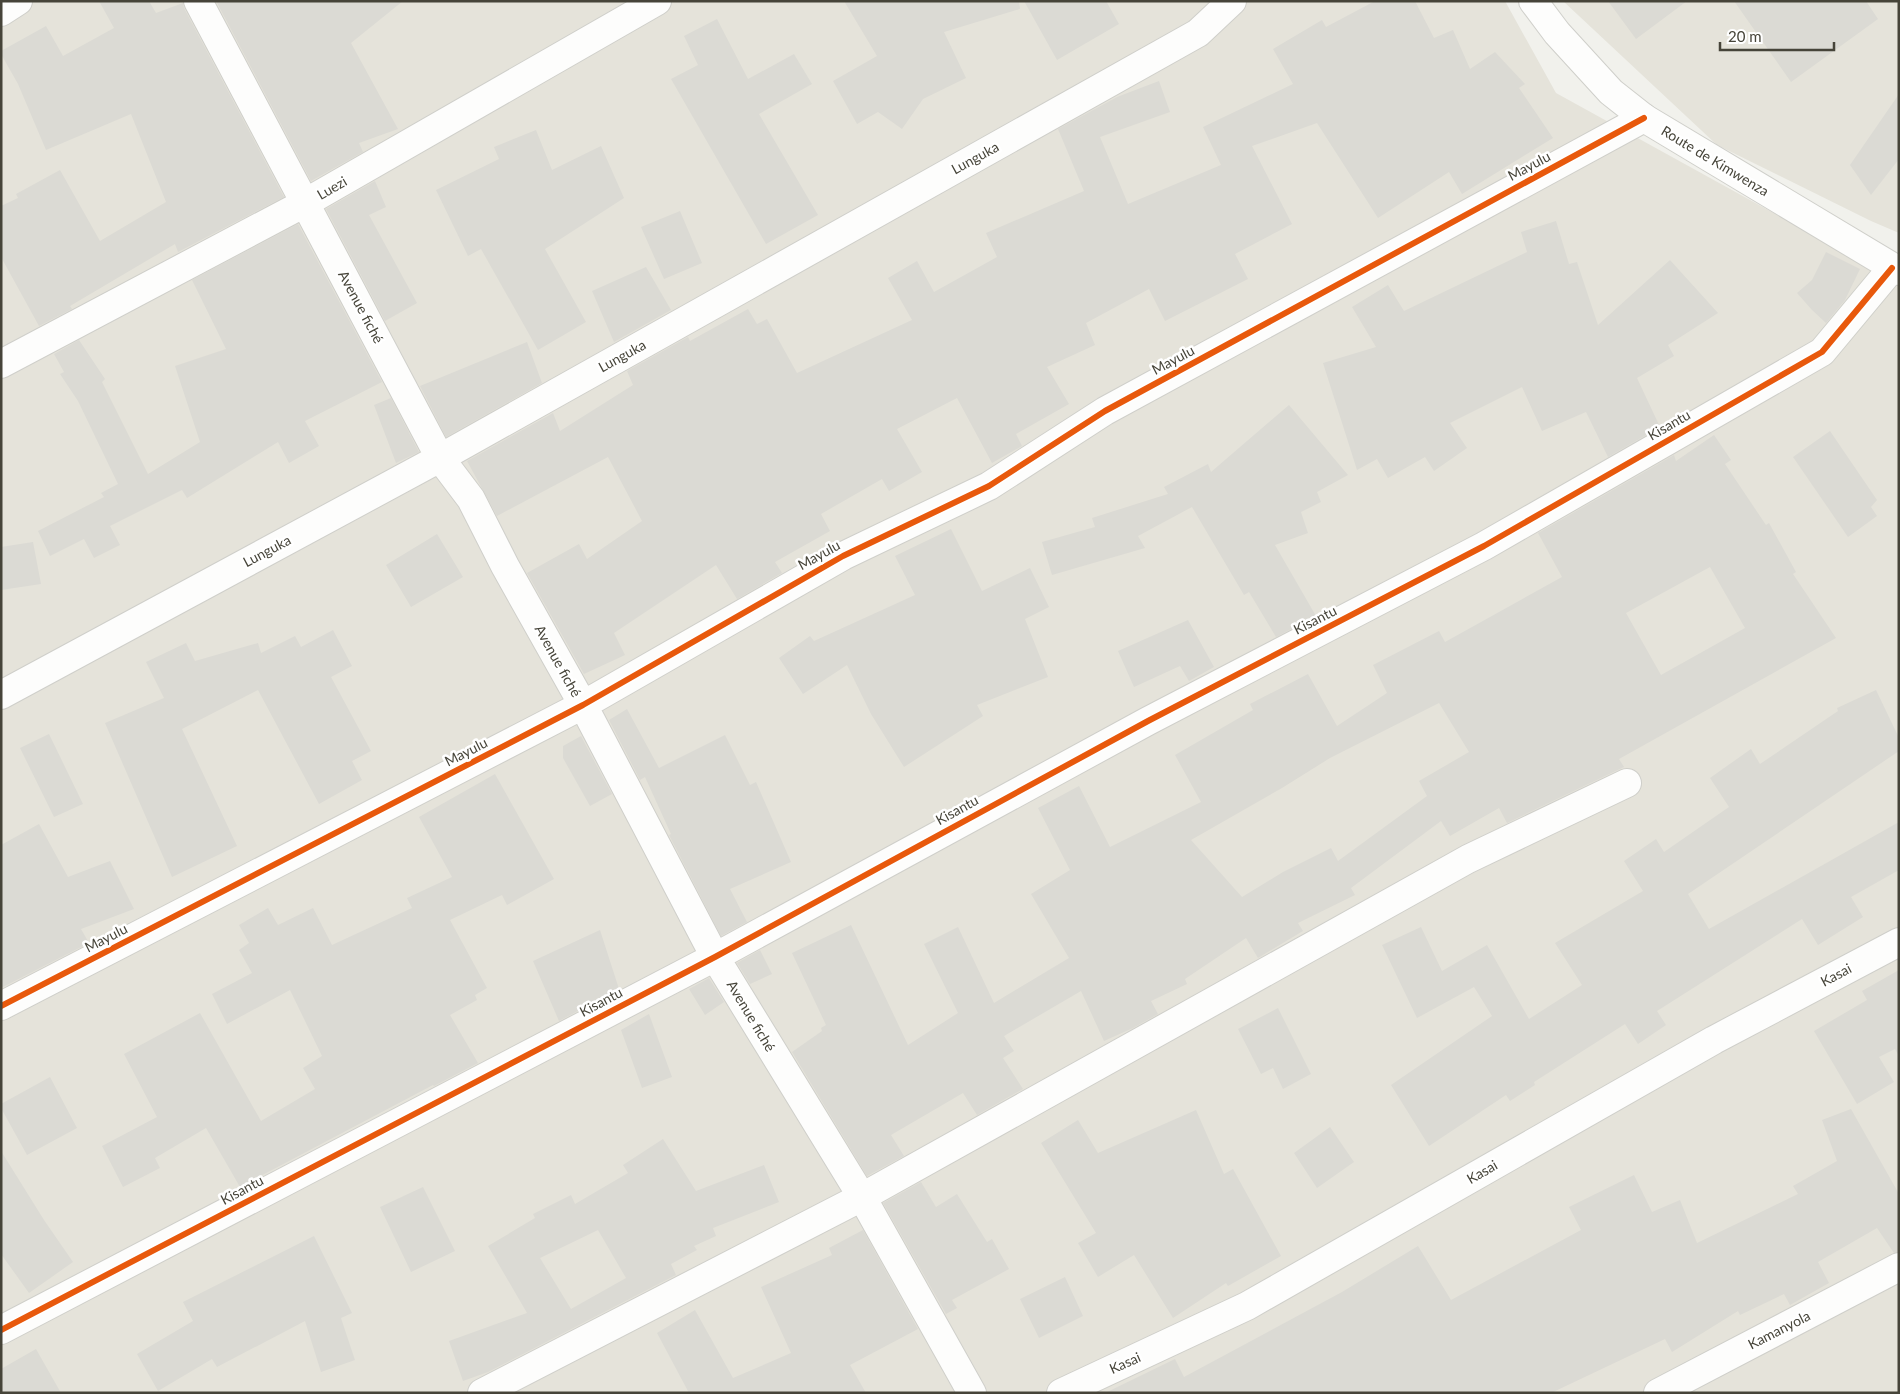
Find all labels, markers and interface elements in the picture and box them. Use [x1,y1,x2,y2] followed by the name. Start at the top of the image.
[1720,20,1834,52] scale bar
[1728,27,1762,45] text: 20 m
[1658,122,1772,199] street label: Route de Kimwenza
[948,138,1001,177] street label: Lunguka
[1505,147,1553,184] street label: Mayulu
[314,172,350,203] street label: Luezi
[335,268,388,346] street label: Avenue fiché
[595,336,648,375] street label: Lunguka
[1149,341,1197,378] street label: Mayulu
[1644,406,1693,443] street label: Kisantu
[240,531,294,570] street label: Lunguka
[795,536,843,573] street label: Mayulu
[1290,601,1339,638] street label: Kisantu
[532,622,585,700] street label: Avenue fiché
[442,734,490,770] street label: Mayulu
[932,791,981,828] street label: Kisantu
[82,920,130,956] street label: Mayulu
[1817,959,1854,990] street label: Kasai
[724,977,779,1054] street label: Avenue fiché
[576,983,625,1020] street label: Kisantu
[1463,1156,1500,1187] street label: Kasai
[217,1171,266,1208] street label: Kisantu
[1745,1307,1813,1352] street label: Kamanyola
[1106,1348,1143,1377] street label: Kasai

